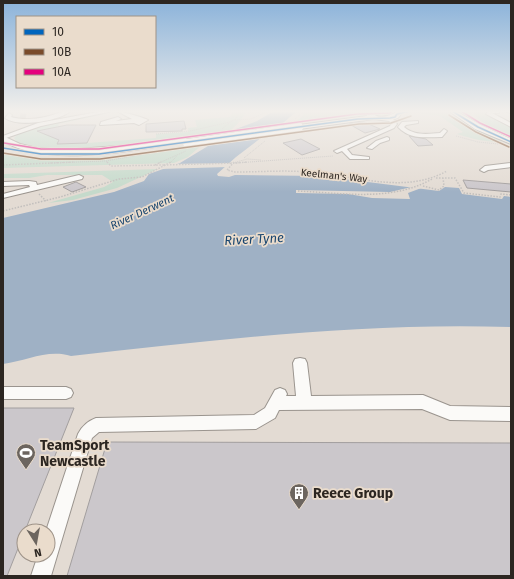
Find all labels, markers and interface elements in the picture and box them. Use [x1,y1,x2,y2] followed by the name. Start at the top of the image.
[16,16,156,88] legend
[52,25,64,39] text: 10
[52,45,71,59] text: 10B
[52,65,71,79] text: 10A
[300,167,368,185] street label: Keelman's Way
[108,192,176,232] water label: River Derwent
[224,230,284,248] water label: River Tyne
[40,437,110,470] place label: TeamSport Newcastle
[15,442,37,470] sports icon: TeamSport Newcastle
[288,482,310,510] building icon: Reece Group
[313,485,393,502] place label: Reece Group
[16,523,56,563] north arrow
[33,545,43,559] text: N

